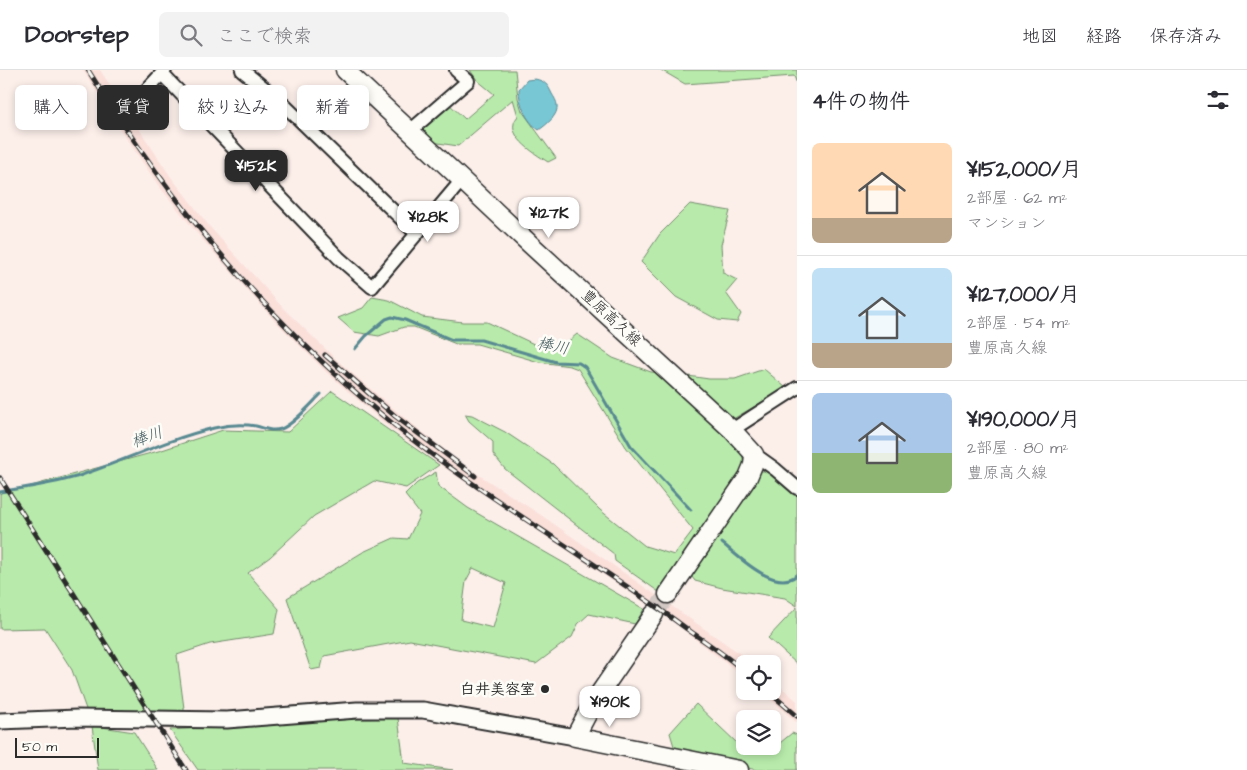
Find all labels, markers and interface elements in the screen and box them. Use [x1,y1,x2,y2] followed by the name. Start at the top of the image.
[159,12,509,57] search box
[25,18,129,52] text: Doorstep
[177,21,205,49] icon: search
[217,23,312,50] text: ここで検索
[1022,24,1058,49] text: 地図
[1086,24,1122,49] text: 経路
[1150,24,1222,49] text: 保存済み
[15,85,87,130] chip: 購入
[97,85,169,130] chip: 賃貸
[179,85,287,130] chip: 絞り込み
[297,85,369,130] chip: 新着
[1204,86,1232,114] icon: filters
[812,87,910,116] text: 4件の物件
[221,150,291,192] pin: ¥152K
[236,155,276,177] text: ¥152K
[967,155,1082,184] text: ¥152,000/月
[852,163,912,223] icon: home
[967,187,1067,209] text: 2部屋 · 62 m²
[514,196,584,239] pin: ¥127K
[393,200,463,243] pin: ¥128K
[529,202,569,224] text: ¥127K
[408,206,448,228] text: ¥128K
[967,212,1046,234] text: マンション
[967,280,1080,309] text: ¥127,000/月
[576,285,646,351] street label: 豊原高久線
[852,288,912,348] icon: home
[967,312,1070,334] text: 2部屋 · 54 m²
[535,332,571,360] water label: 棒川
[967,337,1047,359] text: 豊原高久線
[967,405,1080,434] text: ¥190,000/月
[852,413,912,473] icon: home
[128,421,166,453] water label: 棒川
[967,437,1069,459] text: 2部屋 · 80 m²
[967,462,1047,484] text: 豊原高久線
[736,655,781,755] map controls
[736,655,781,700] button: locate
[460,679,535,700] place label: 白井美容室
[539,683,551,695] marker: 白井美容室
[575,686,645,728] pin: ¥190K
[590,691,630,713] text: ¥190K
[736,710,781,755] button: layers
[15,735,99,758] scale bar
[22,737,57,757] text: 50 m

